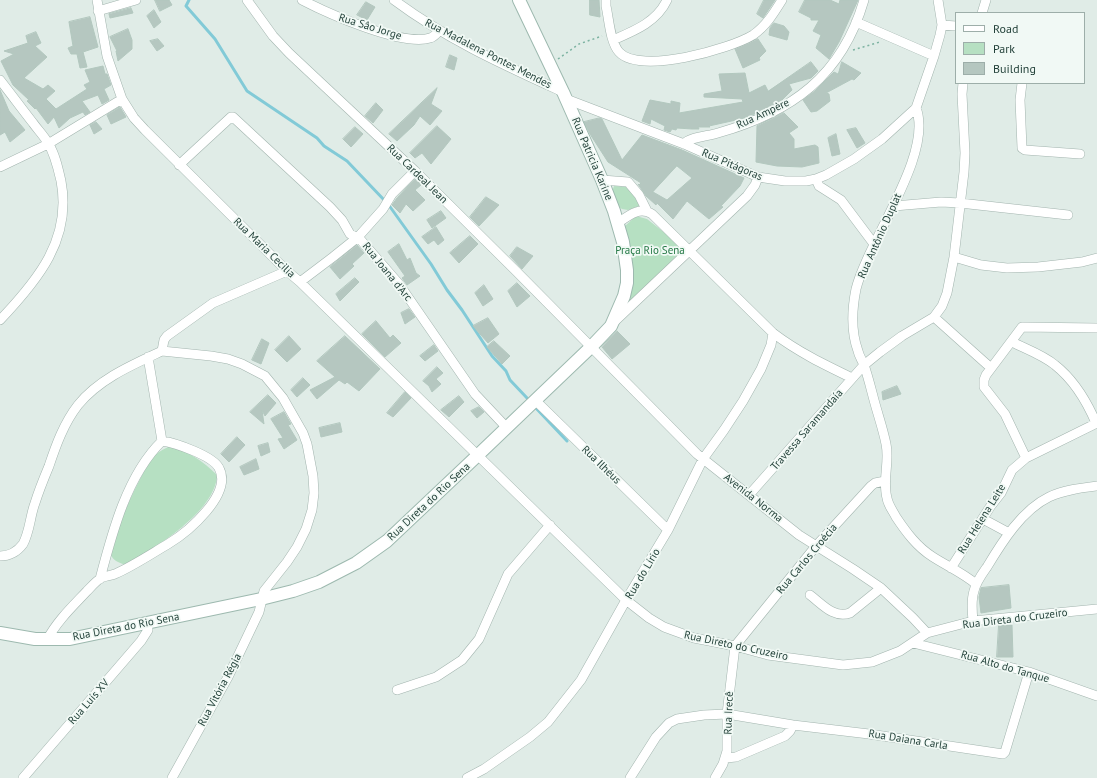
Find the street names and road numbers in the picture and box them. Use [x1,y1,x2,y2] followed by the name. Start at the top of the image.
[337,11,403,43] street label: Rua Sâo Jorge
[422,16,554,92] street label: Rua Madalena Pontes Mendes
[734,96,792,132] street label: Rua Ampère
[569,116,615,202] street label: Rua Patricia Karine
[384,142,450,206] street label: Rua Cardeal Jean
[700,146,764,184] street label: Rua Pitágoras
[855,191,905,281] street label: Rua Antônio Duplat
[230,215,298,281] street label: Rua Maria Cecilia
[359,240,415,304] street label: Rua Joana d'Arc
[768,387,846,473] street label: Travessa Saramandaía
[579,443,623,487] street label: Rua Ilhéus
[385,460,473,544] street label: Rua Direta do Rio Sena
[721,471,785,525] street label: Avenida Norma
[955,482,1009,556] street label: Rua Helena Leite
[774,521,840,597] street label: Rua Carlos Croécia
[623,546,663,602] street label: Rua do Lírio
[962,606,1068,632] street label: Rua Direta do Cruzeiro
[72,610,180,644] street label: Rua Direta do Rio Sena
[683,629,789,663] street label: Rua Direto do Cruzeiro
[959,648,1051,686] street label: Rua Alto do Tanque
[195,651,245,729] street label: Rua Vitória Régia
[66,677,112,727] street label: Rua Luís XV
[722,691,736,735] street label: Rua Irecê
[867,727,949,753] street label: Rua Daiana Carla

